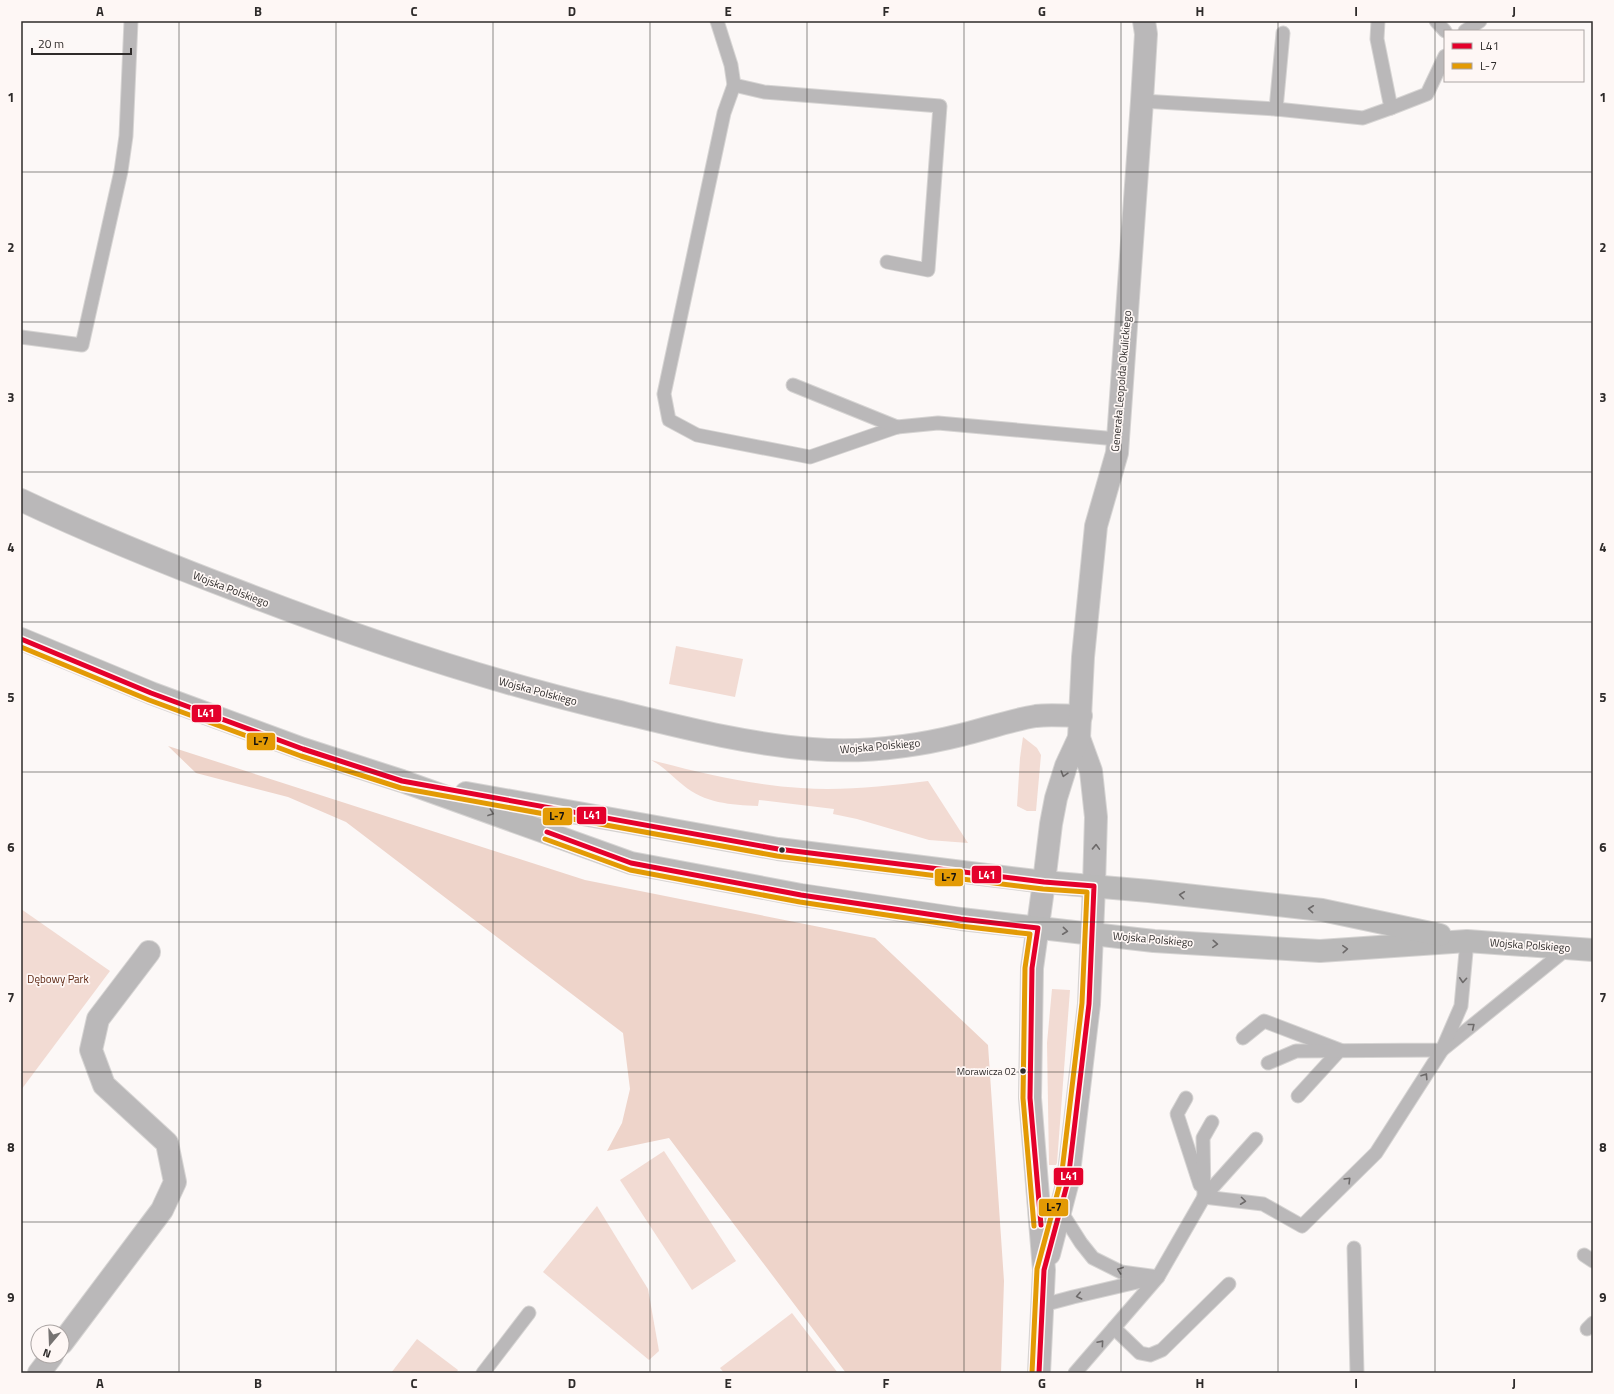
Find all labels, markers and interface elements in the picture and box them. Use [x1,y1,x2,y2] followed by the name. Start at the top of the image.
[96,1,104,21] text: A
[254,1,262,21] text: B
[410,1,418,21] text: C
[568,1,576,21] text: D
[724,1,732,21] text: E
[883,1,890,21] text: F
[1038,1,1046,21] text: G
[1196,1,1204,21] text: H
[1354,1,1358,21] text: I
[1512,1,1516,21] text: J
[32,30,131,56] scale bar
[1444,30,1584,82] legend
[38,34,64,53] text: 20 m
[1480,36,1499,55] text: L41
[1480,56,1497,75] text: L-7
[7,87,15,107] text: 1
[1599,87,1607,107] text: 1
[7,237,15,257] text: 2
[1599,237,1607,257] text: 2
[1107,310,1135,452] street label: Generała Leopolda Okulickiego
[7,387,15,407] text: 3
[1599,387,1607,407] text: 3
[7,537,15,557] text: 4
[1599,537,1607,557] text: 4
[190,567,272,611] street label: Wojska Polskiego
[497,673,579,709] street label: Wojska Polskiego
[7,687,15,707] text: 5
[1599,687,1607,707] text: 5
[191,704,222,723] line badge: L41
[197,705,215,721] text: L41
[246,732,276,751] line badge: L-7
[253,733,269,749] text: L-7
[839,734,921,757] street label: Wojska Polskiego
[1060,770,1069,777] one-way arrow
[576,806,607,825] line badge: L41
[542,807,573,826] line badge: L-7
[583,807,601,823] text: L41
[488,808,495,817] one-way arrow
[549,808,565,824] text: L-7
[7,837,15,857] text: 6
[1599,837,1607,857] text: 6
[1091,844,1100,850] one-way arrow
[777,845,787,855] unlabelled marker
[971,865,1002,884] line badge: L41
[978,867,996,883] text: L41
[934,868,964,887] line badge: L-7
[941,869,957,885] text: L-7
[1179,891,1185,900] one-way arrow
[1308,905,1314,914] one-way arrow
[1062,926,1068,935] one-way arrow
[1112,928,1194,951] street label: Wojska Polskiego
[1489,934,1571,956] street label: Wojska Polskiego
[1212,940,1218,949] one-way arrow
[1342,945,1348,954] one-way arrow
[27,971,89,987] park label: Dębowy Park
[1459,977,1468,983] one-way arrow
[7,987,15,1007] text: 7
[1599,987,1607,1007] text: 7
[1467,1023,1475,1030] one-way arrow
[957,1064,1016,1079] place label: Morawicza 02
[1018,1066,1028,1076] marker: Morawicza 02
[1420,1073,1428,1080] one-way arrow
[7,1137,15,1157] text: 8
[1599,1137,1607,1157] text: 8
[1053,1167,1084,1186] line badge: L41
[1060,1168,1078,1184] text: L41
[1343,1178,1351,1185] one-way arrow
[1240,1196,1246,1205] one-way arrow
[1038,1198,1069,1217] line badge: L-7
[1046,1199,1062,1215] text: L-7
[1116,1266,1123,1275] one-way arrow
[7,1287,15,1307] text: 9
[1599,1287,1607,1307] text: 9
[1076,1291,1082,1299] one-way arrow
[30,1324,70,1364] north arrow
[1096,1341,1103,1348] one-way arrow
[41,1345,53,1362] text: N
[96,1373,104,1393] text: A
[254,1373,262,1393] text: B
[410,1373,418,1393] text: C
[568,1373,576,1393] text: D
[724,1373,732,1393] text: E
[883,1373,890,1393] text: F
[1038,1373,1046,1393] text: G
[1196,1373,1204,1393] text: H
[1354,1373,1358,1393] text: I
[1512,1373,1516,1393] text: J

